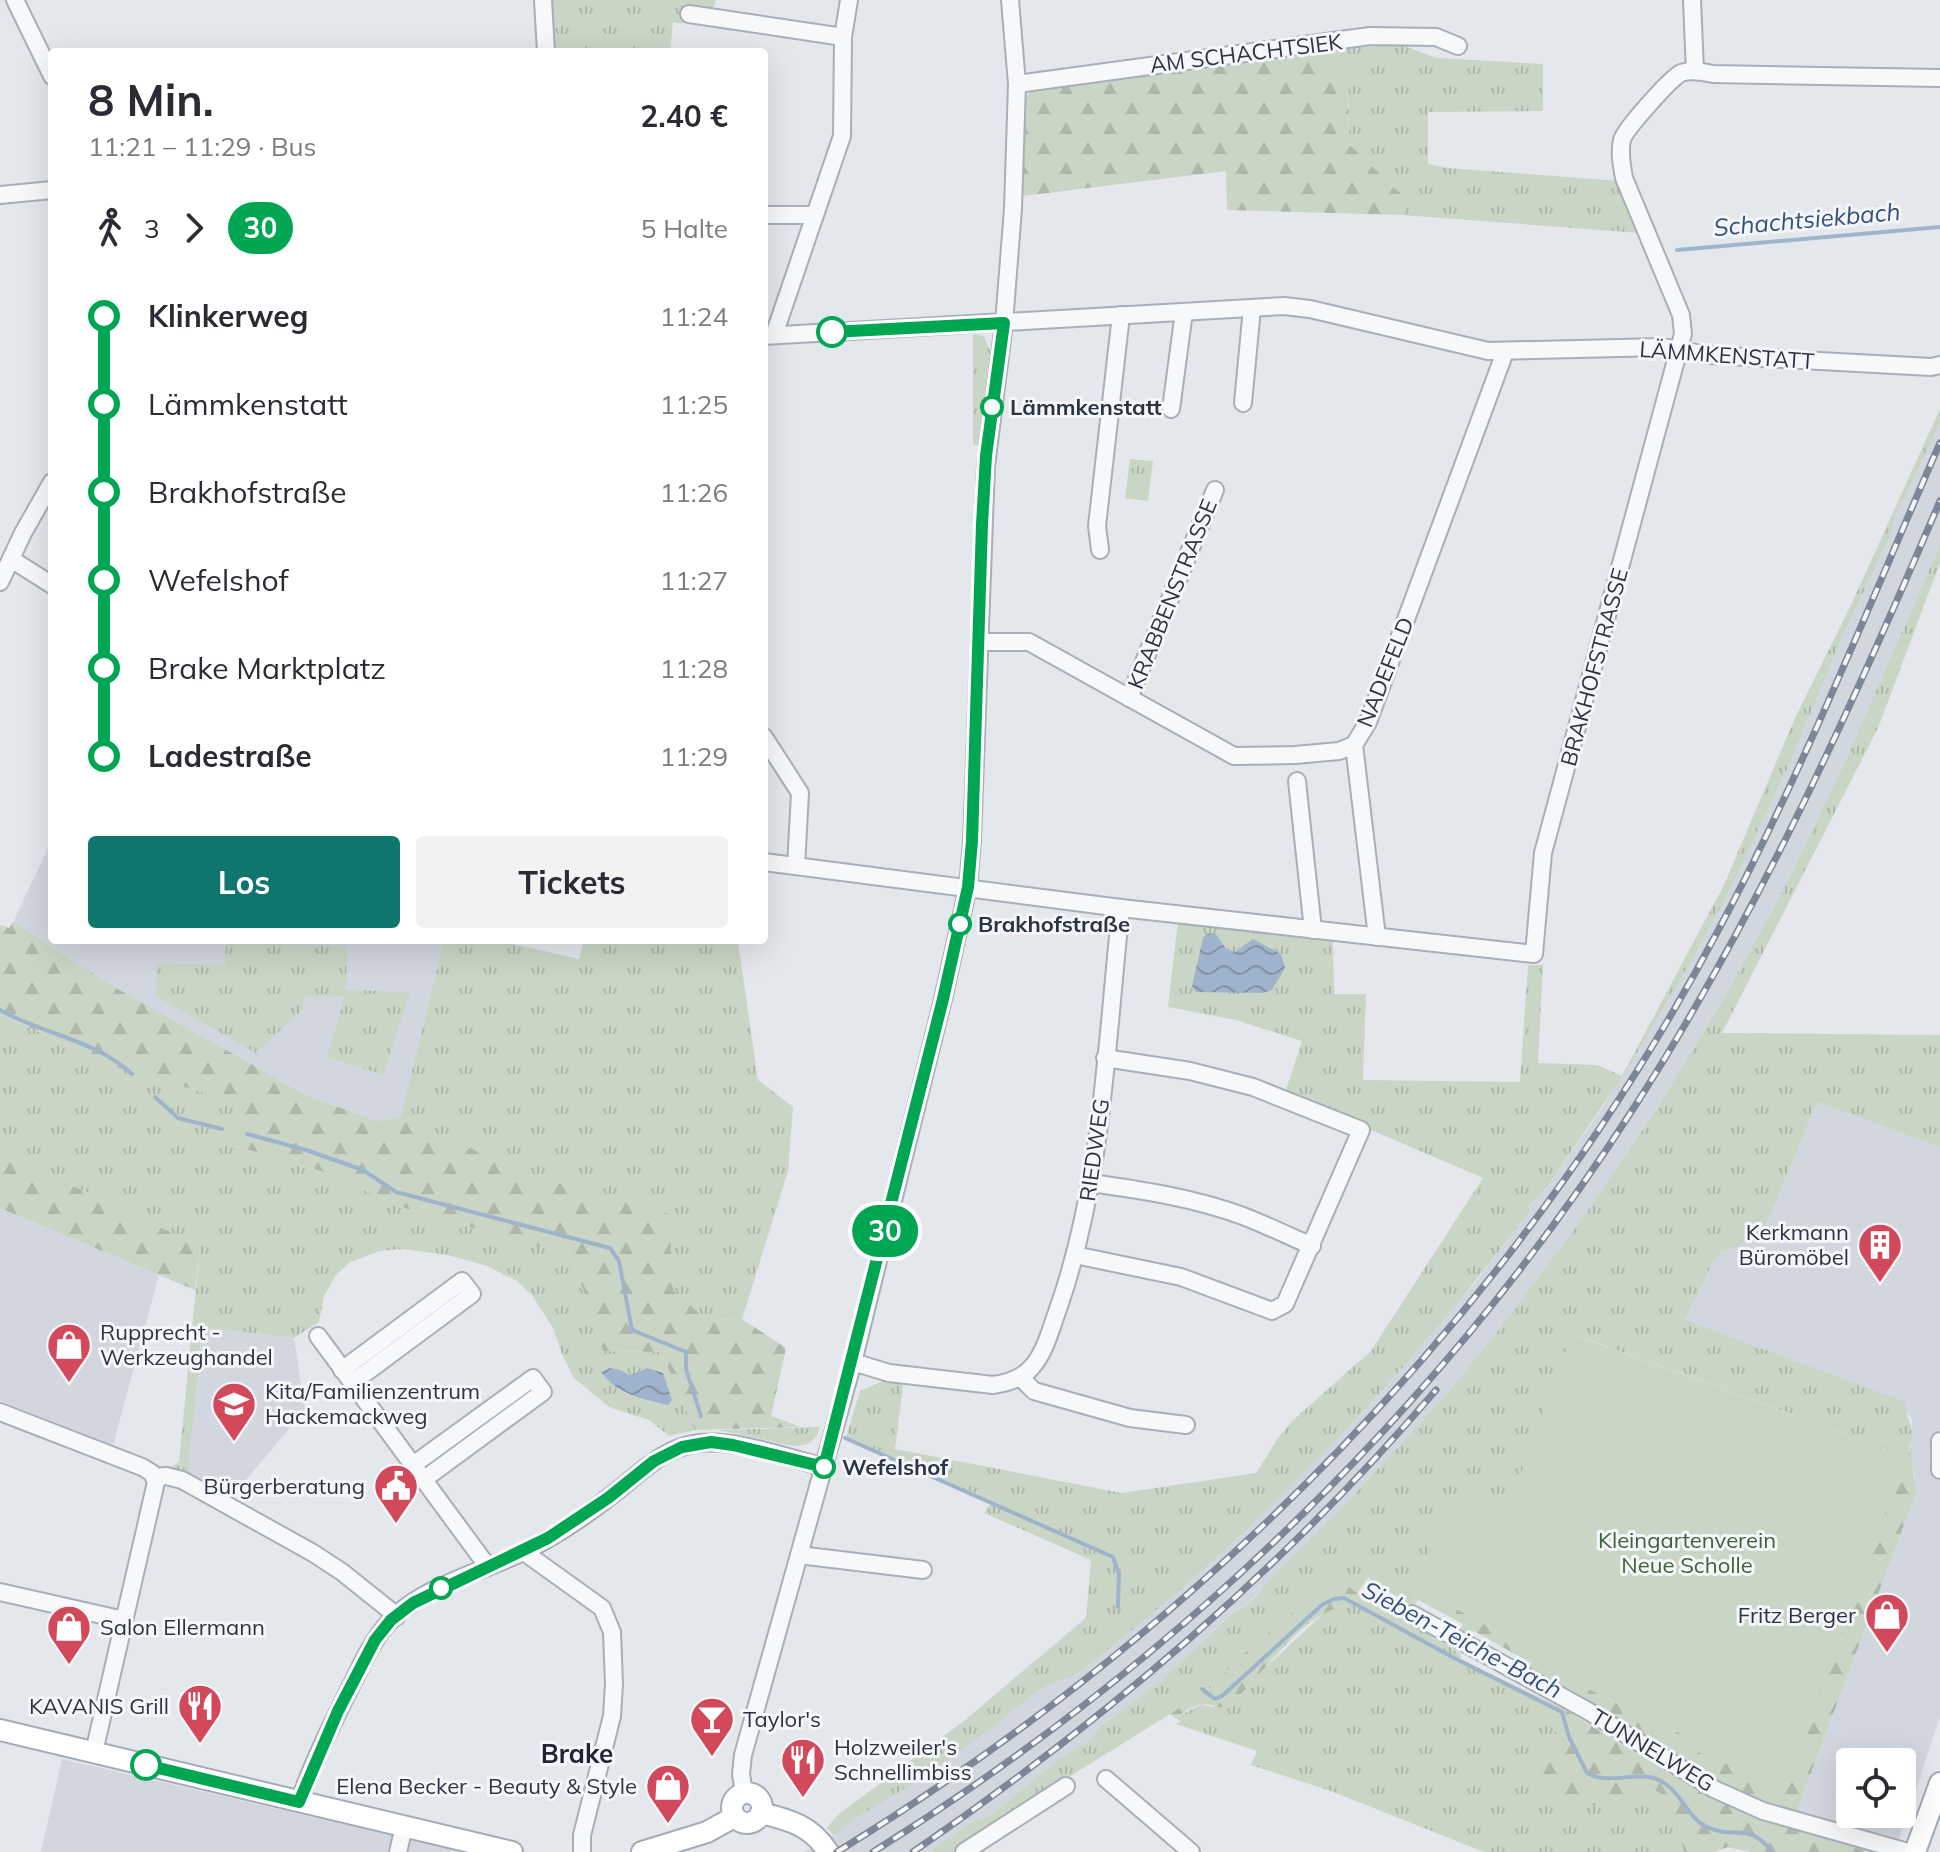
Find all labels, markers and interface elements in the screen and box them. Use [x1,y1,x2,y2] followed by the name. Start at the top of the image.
[1148,27,1345,79] street label: AM SCHACHTSIEK
[88,72,214,127] text: 8 Min.
[640,97,728,135] text: 2.40 €
[88,130,317,163] text: 11:21 – 11:29 · Bus
[1712,196,1902,242] water label: Schachtsiekbach
[88,206,132,250] icon: walk
[172,206,216,250] icon: forward
[244,210,277,245] text: 30
[144,212,160,245] text: 3
[641,212,728,245] text: 5 Halte
[148,297,308,335] text: Klinkerweg
[660,300,728,333] text: 11:24
[817,317,847,347] unlabelled marker
[1639,335,1815,375] street label: LÄMMKENSTATT
[148,385,348,423] text: Lämmkenstatt
[660,388,728,421] text: 11:25
[1010,393,1162,421] place label: Lämmkenstatt
[981,396,1003,418] marker: Lämmkenstatt
[148,473,346,511] text: Brakhofstraße
[660,476,728,509] text: 11:26
[1121,495,1223,693] street label: KRABBENSTRASSE
[148,561,289,599] text: Wefelshof
[660,564,728,597] text: 11:27
[1554,565,1634,769] street label: BRAKHOFSTRASSE
[1350,613,1420,731] street label: NADEFELD
[148,649,386,687] text: Brake Marktplatz
[660,652,728,685] text: 11:28
[148,737,312,775] text: Ladestraße
[660,740,728,773] text: 11:29
[88,836,400,928] button: Los
[416,836,728,928] button: Tickets
[978,910,1130,938] place label: Brakhofstraße
[949,913,971,935] marker: Brakhofstraße
[1073,1097,1115,1203] street label: RIEDWEG
[849,1205,921,1257] line badge: 30
[868,1213,902,1248] text: 30
[1739,1218,1849,1271] place label: Kerkmann Büromöbel
[1856,1221,1904,1284] building icon: Kerkmann Büromöbel
[100,1318,273,1371] place label: Rupprecht - Werkzeughandel
[45,1321,93,1384] shop icon: Rupprecht - Werkzeughandel
[265,1377,480,1430] place label: Kita/Familienzentrum Hackemackweg
[210,1380,258,1443] school or university icon: Kita/Familienzentrum Hackemackweg
[842,1453,949,1481] place label: Wefelshof
[813,1456,835,1478] marker: Wefelshof
[372,1462,420,1525] public building icon: Bürgerberatung
[203,1472,365,1500] place label: Bürgerberatung
[1598,1526,1776,1579] park label: Kleingartenverein Neue Scholle
[1357,1574,1568,1704] water label: Sieben-Teiche-Bach
[430,1577,452,1599] unlabelled marker
[1863,1591,1911,1654] shop icon: Fritz Berger
[1738,1601,1856,1629] place label: Fritz Berger
[45,1603,93,1666] shop icon: Salon Ellermann
[100,1613,265,1641] place label: Salon Ellermann
[176,1682,224,1745] restaurant icon: KAVANIS Grill
[29,1692,169,1720] place label: KAVANIS Grill
[688,1695,736,1758] bar icon: Taylor's
[1586,1702,1720,1798] street label: TUNNELWEG
[743,1705,821,1733] place label: Taylor's
[834,1733,972,1786] place label: Holzweiler's Schnellimbiss
[779,1736,827,1799] restaurant icon: Holzweiler's Schnellimbiss
[541,1737,613,1770] district label: Brake
[1836,1748,1916,1828] map controls
[1836,1748,1916,1828] button: locate
[131,1750,161,1780] unlabelled marker
[644,1762,692,1825] shop icon: Elena Becker - Beauty & Style
[336,1772,637,1800] place label: Elena Becker - Beauty & Style

